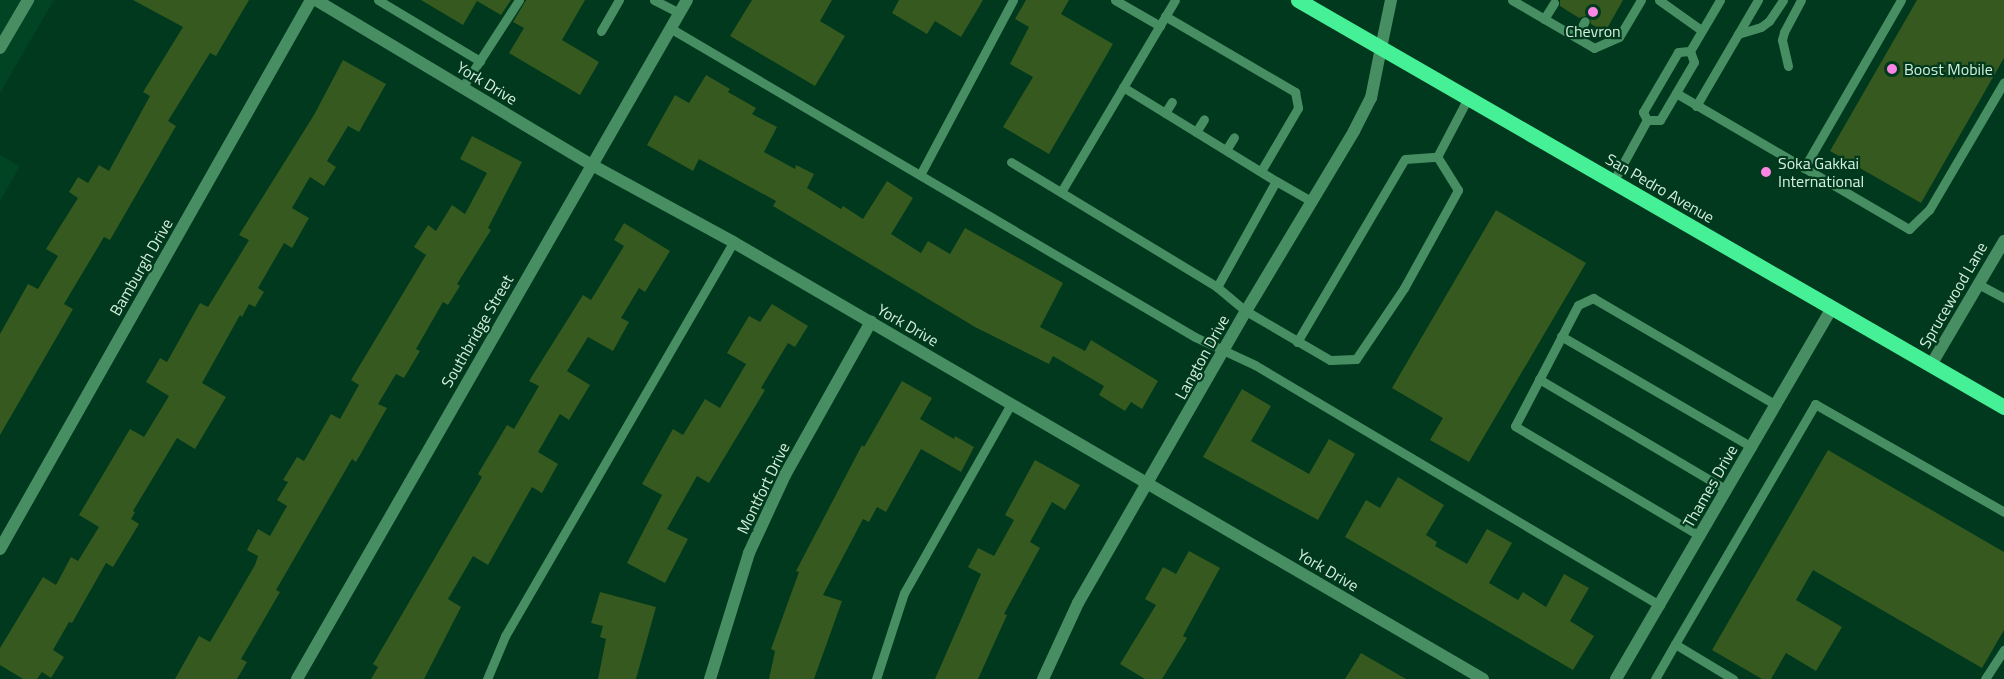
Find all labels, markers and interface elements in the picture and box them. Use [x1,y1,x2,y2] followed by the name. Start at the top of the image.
[1586,5,1600,19] marker: Chevron
[1565,21,1621,41] place label: Chevron
[453,57,521,109] street label: York Drive
[1904,59,1993,79] place label: Boost Mobile
[1885,62,1899,76] marker: Boost Mobile
[1602,149,1718,227] street label: San Pedro Avenue
[1778,153,1864,191] place label: Soka Gakkai International
[1759,165,1773,179] marker: Soka Gakkai International
[105,215,177,319] street label: Bamburgh Drive
[1915,239,1991,351] street label: Sprucewood Lane
[437,271,517,391] street label: Southbridge Street
[874,300,942,350] street label: York Drive
[1171,311,1233,403] street label: Langton Drive
[733,439,793,537] street label: Montfort Drive
[1679,441,1741,531] street label: Thames Drive
[1294,545,1362,595] street label: York Drive

